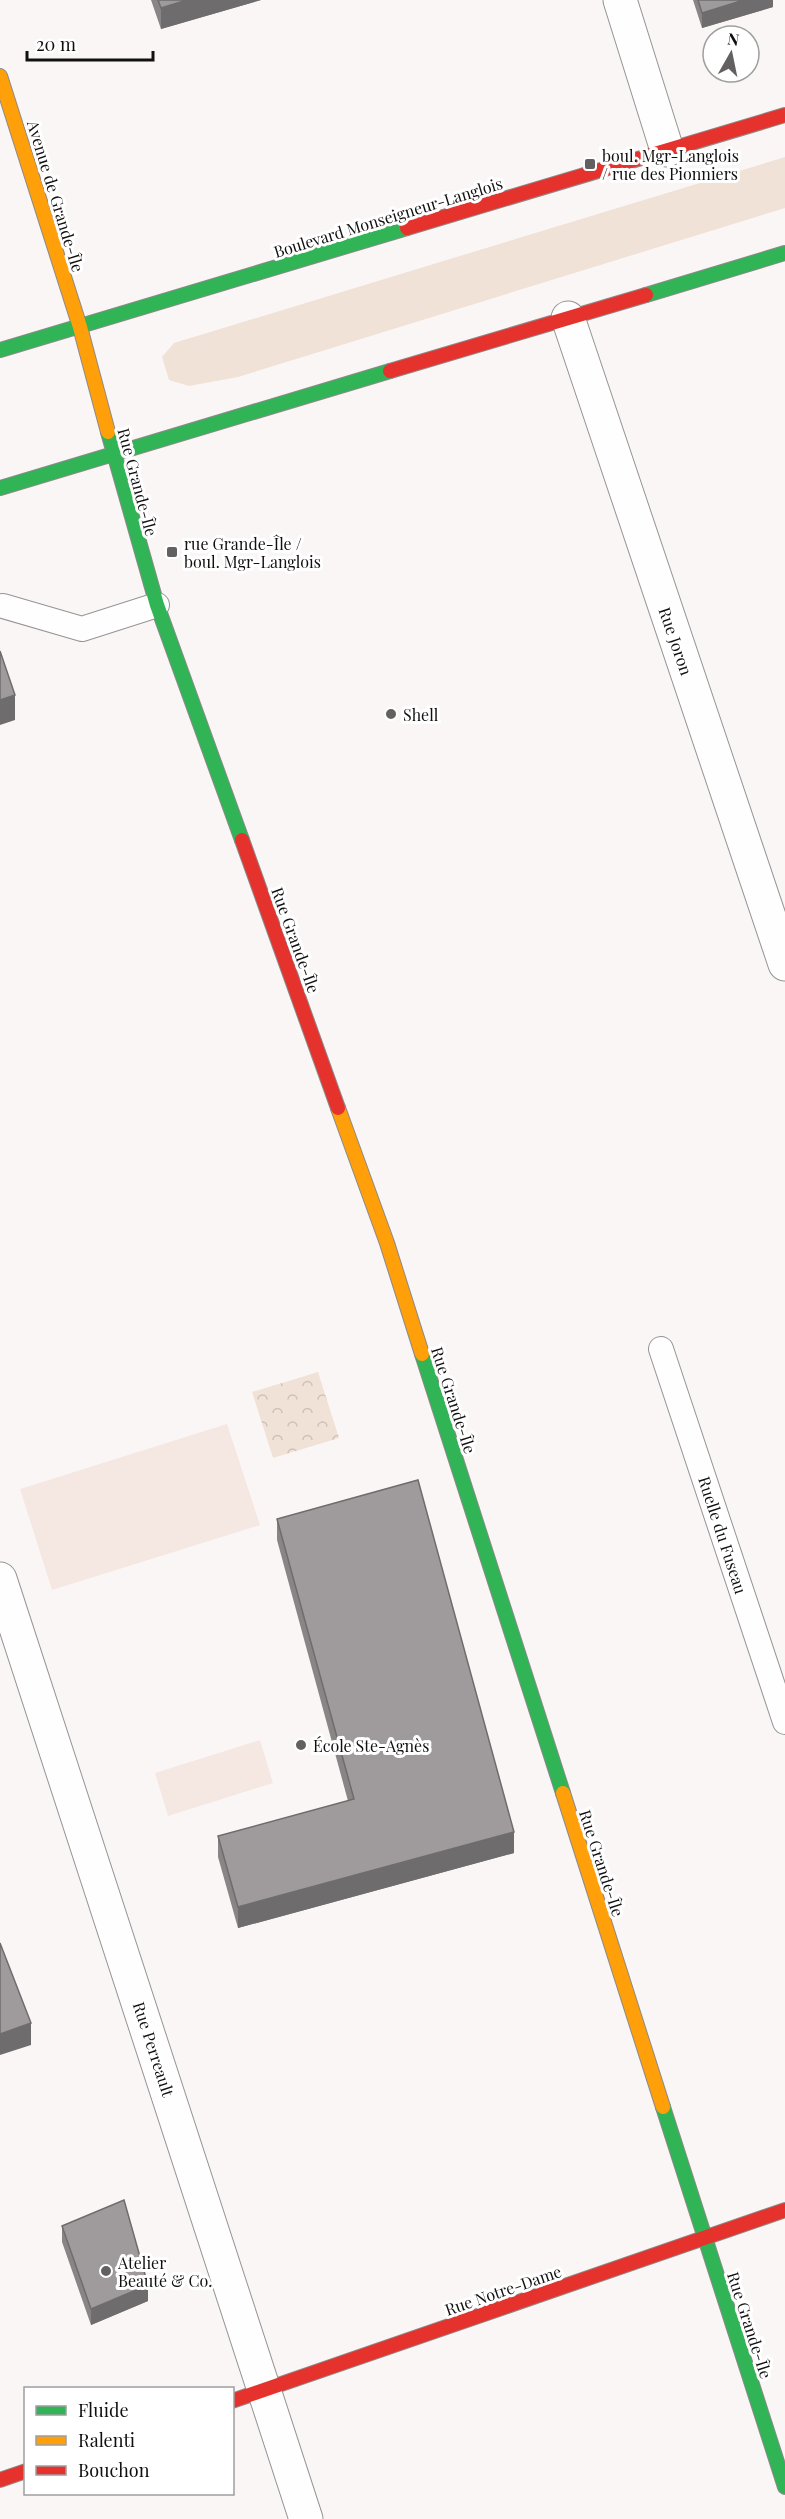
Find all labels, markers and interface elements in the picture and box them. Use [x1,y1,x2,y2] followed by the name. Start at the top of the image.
[27,24,153,62] scale bar
[701,24,761,84] north arrow
[726,27,741,50] text: N
[36,32,76,56] text: 20 m
[23,117,89,274] street label: Avenue de Grande-Île
[602,145,739,184] place label: boul. Mgr-Langlois / rue des Pionniers
[583,157,597,171] marker: boul. Mgr-Langlois / rue des Pionniers
[271,172,505,262] street label: Boulevard Monseigneur-Langlois
[113,426,163,538] street label: Rue Grande-Île
[184,533,321,572] place label: rue Grande-Île / boul. Mgr-Langlois
[165,545,179,559] marker: rue Grande-Île / boul. Mgr-Langlois
[655,604,698,678] street label: Rue Joron
[403,704,439,725] place label: Shell
[384,707,398,721] marker: Shell
[267,884,325,996] street label: Rue Grande-Île
[427,1344,481,1456] street label: Rue Grande-Île
[694,1474,752,1596] street label: Ruelle du Fuseau
[313,1735,429,1756] place label: École Ste-Agnès
[294,1738,308,1752] marker: École Ste-Agnès
[575,1807,629,1919] street label: Rue Grande-Île
[129,1999,179,2099] street label: Rue Perreault
[117,2252,212,2291] place label: Atelier Beauté & Co.
[442,2260,564,2320] street label: Rue Notre-Dame
[99,2264,113,2278] marker: Atelier Beauté & Co.
[723,2269,777,2381] street label: Rue Grande-Île
[24,2387,234,2495] legend
[78,2398,129,2422] text: Fluide
[78,2428,135,2452] text: Ralenti
[78,2458,150,2482] text: Bouchon

